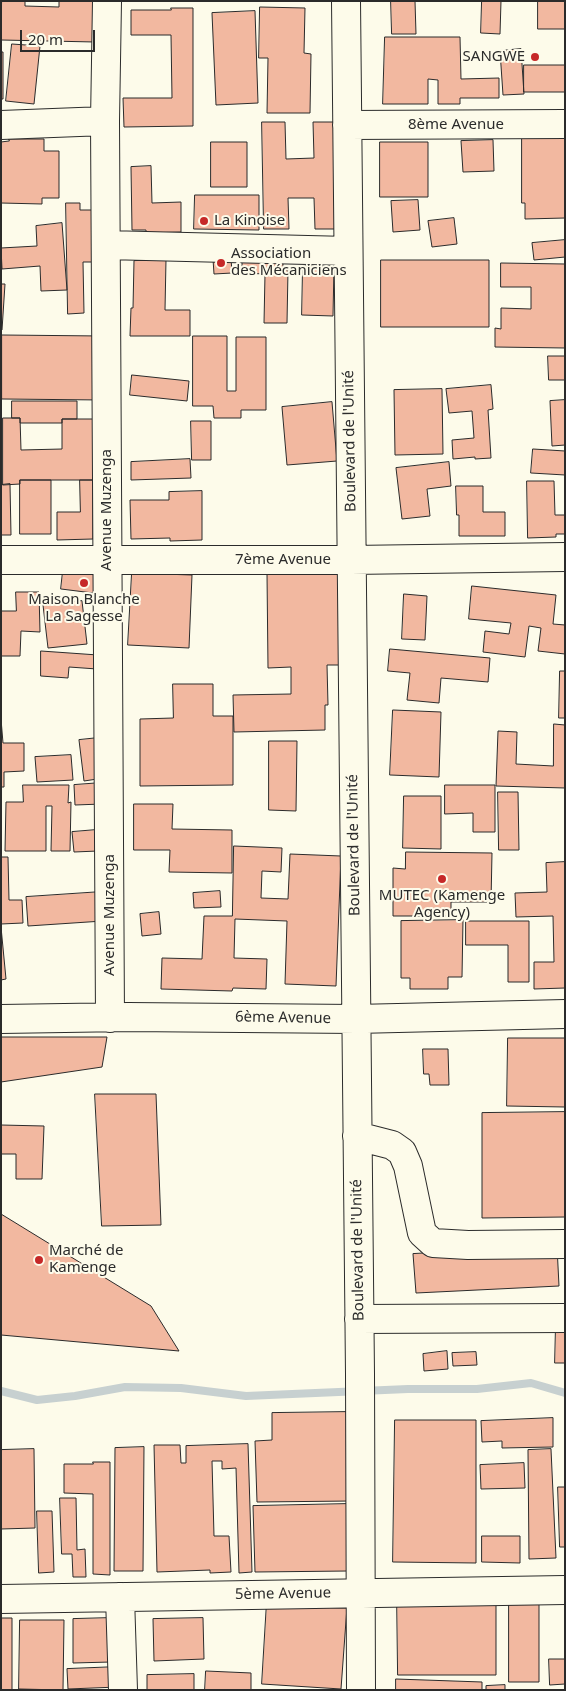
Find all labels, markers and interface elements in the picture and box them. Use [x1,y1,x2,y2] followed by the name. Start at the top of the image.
[22,20,98,52] scale bar
[28,29,63,49] text: 20 m
[463,48,525,66] place label: SANGWE
[529,51,541,63] marker: SANGWE
[408,116,504,134] street label: 8ème Avenue
[214,212,285,230] place label: La Kinoise
[198,215,210,227] marker: La Kinoise
[231,245,347,280] place label: Association des Mécaniciens
[215,257,227,269] marker: Association des Mécaniciens
[340,370,360,512] street label: Boulevard de l'Unité
[98,449,116,571] street label: Avenue Muzenga
[235,551,331,569] street label: 7ème Avenue
[78,577,90,589] marker: Maison Blanche La Sagesse
[28,591,140,626] place label: Maison Blanche La Sagesse
[344,774,364,916] street label: Boulevard de l'Unité
[101,854,119,976] street label: Avenue Muzenga
[436,873,448,885] marker: MUTEC (Kamenge Agency)
[379,887,505,922] place label: MUTEC (Kamenge Agency)
[235,1008,331,1028] street label: 6ème Avenue
[348,1179,368,1321] street label: Boulevard de l'Unité
[49,1242,123,1277] place label: Marché de Kamenge
[33,1254,45,1266] marker: Marché de Kamenge
[235,1584,331,1604] street label: 5ème Avenue

